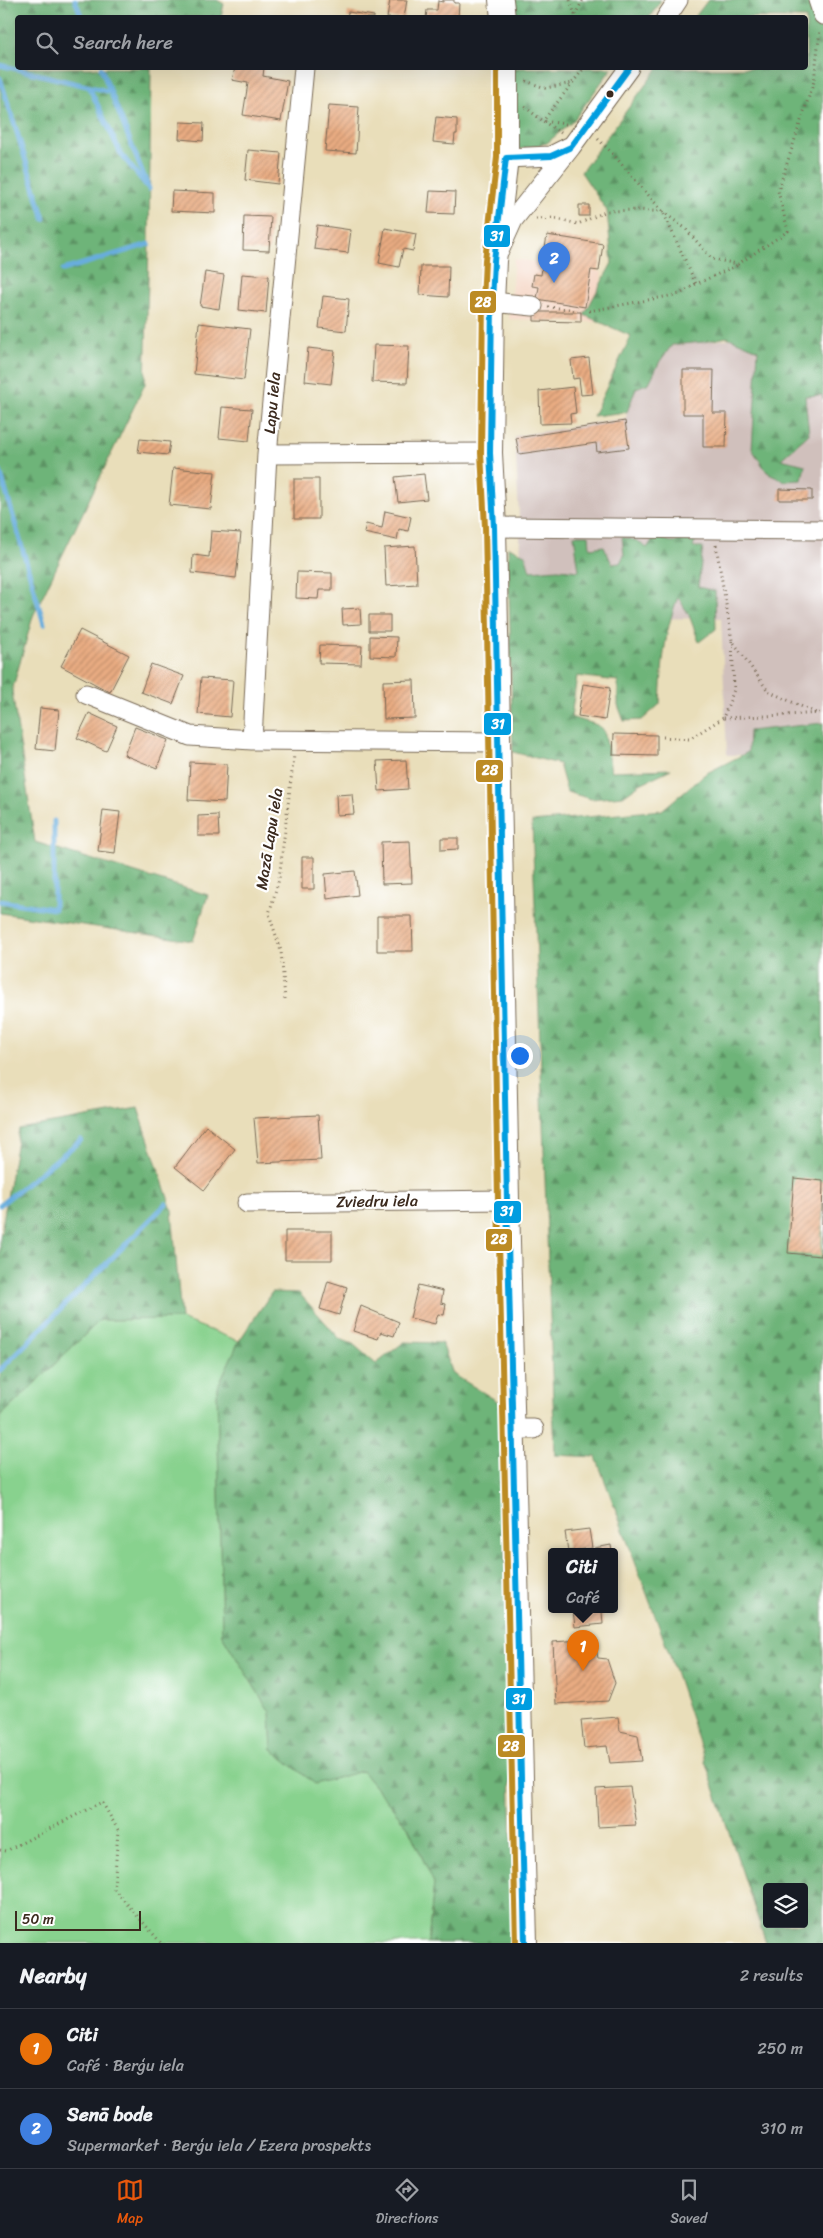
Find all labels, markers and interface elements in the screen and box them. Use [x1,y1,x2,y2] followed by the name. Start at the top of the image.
[15,15,808,70] search box
[73,26,173,59] text: Search here
[33,29,61,57] icon: search
[605,89,615,99] unlabelled marker
[483,224,511,248] line badge: 31
[489,224,504,249] text: 31
[538,242,570,283] pin: 2
[469,290,497,314] line badge: 28
[474,290,492,315] text: 28
[255,370,289,435] street label: Lapu iela
[483,712,512,736] line badge: 31
[490,712,505,737] text: 31
[481,758,499,783] text: 28
[475,759,504,783] line badge: 28
[247,786,291,892] street label: Mazā Lapu iela
[507,1043,533,1069] your location
[336,1186,418,1216] street label: Zviedru iela
[499,1199,514,1224] text: 31
[493,1200,522,1224] line badge: 31
[490,1227,508,1252] text: 28
[485,1228,513,1252] line badge: 28
[548,1548,618,1613] popup
[566,1550,597,1583] text: Citi
[566,1583,600,1612] text: Café
[567,1630,599,1671] pin: 1
[505,1687,533,1711] line badge: 31
[511,1687,526,1712] text: 31
[497,1734,526,1758] line badge: 28
[502,1734,520,1759] text: 28
[763,1883,808,1928] map controls
[763,1883,808,1928] button: layers
[22,1907,54,1932] text: 50 m
[15,1908,141,1931] scale bar
[20,1957,86,1995] text: Nearby
[740,1961,803,1990] text: 2 results
[67,2018,98,2051] text: Citi
[33,2034,39,2063] text: 1
[757,2034,803,2063] text: 250 m
[67,2051,184,2080] text: Café · Berģu iela
[67,2098,152,2131] text: Senā bode
[31,2114,41,2143] text: 2
[761,2114,803,2143] text: 310 m
[67,2131,371,2160] text: Supermarket · Berģu iela / Ezera prospekts
[116,2176,144,2231] tab: Map
[376,2176,438,2231] tab: Directions
[670,2176,707,2231] tab: Saved

